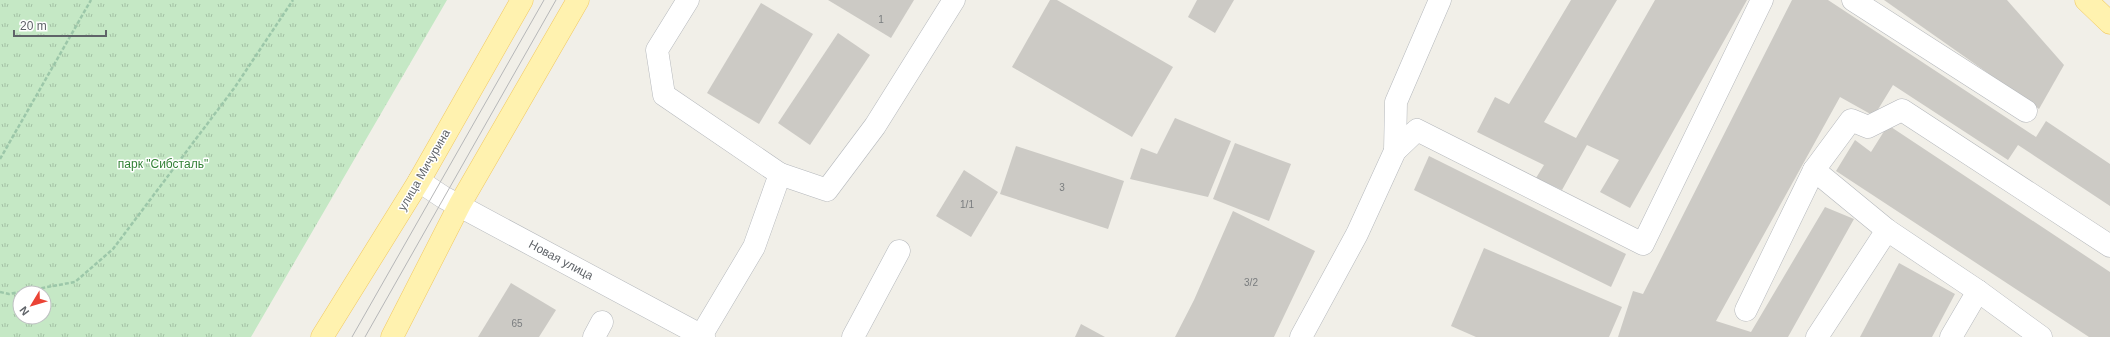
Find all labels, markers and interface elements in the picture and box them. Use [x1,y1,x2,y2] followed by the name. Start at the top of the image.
[14,12,106,38] scale bar
[878,14,884,25] house number: 1
[20,19,47,33] text: 20 m
[395,126,453,213] street label: улица Мичурина
[118,157,208,171] park label: парк "Сибсталь"
[1059,182,1065,193] house number: 3
[960,199,974,210] house number: 1/1
[526,237,596,283] street label: Новая улица
[1244,277,1258,288] house number: 3/2
[12,285,52,325] north arrow
[17,304,31,318] text: N
[511,318,523,329] house number: 65

